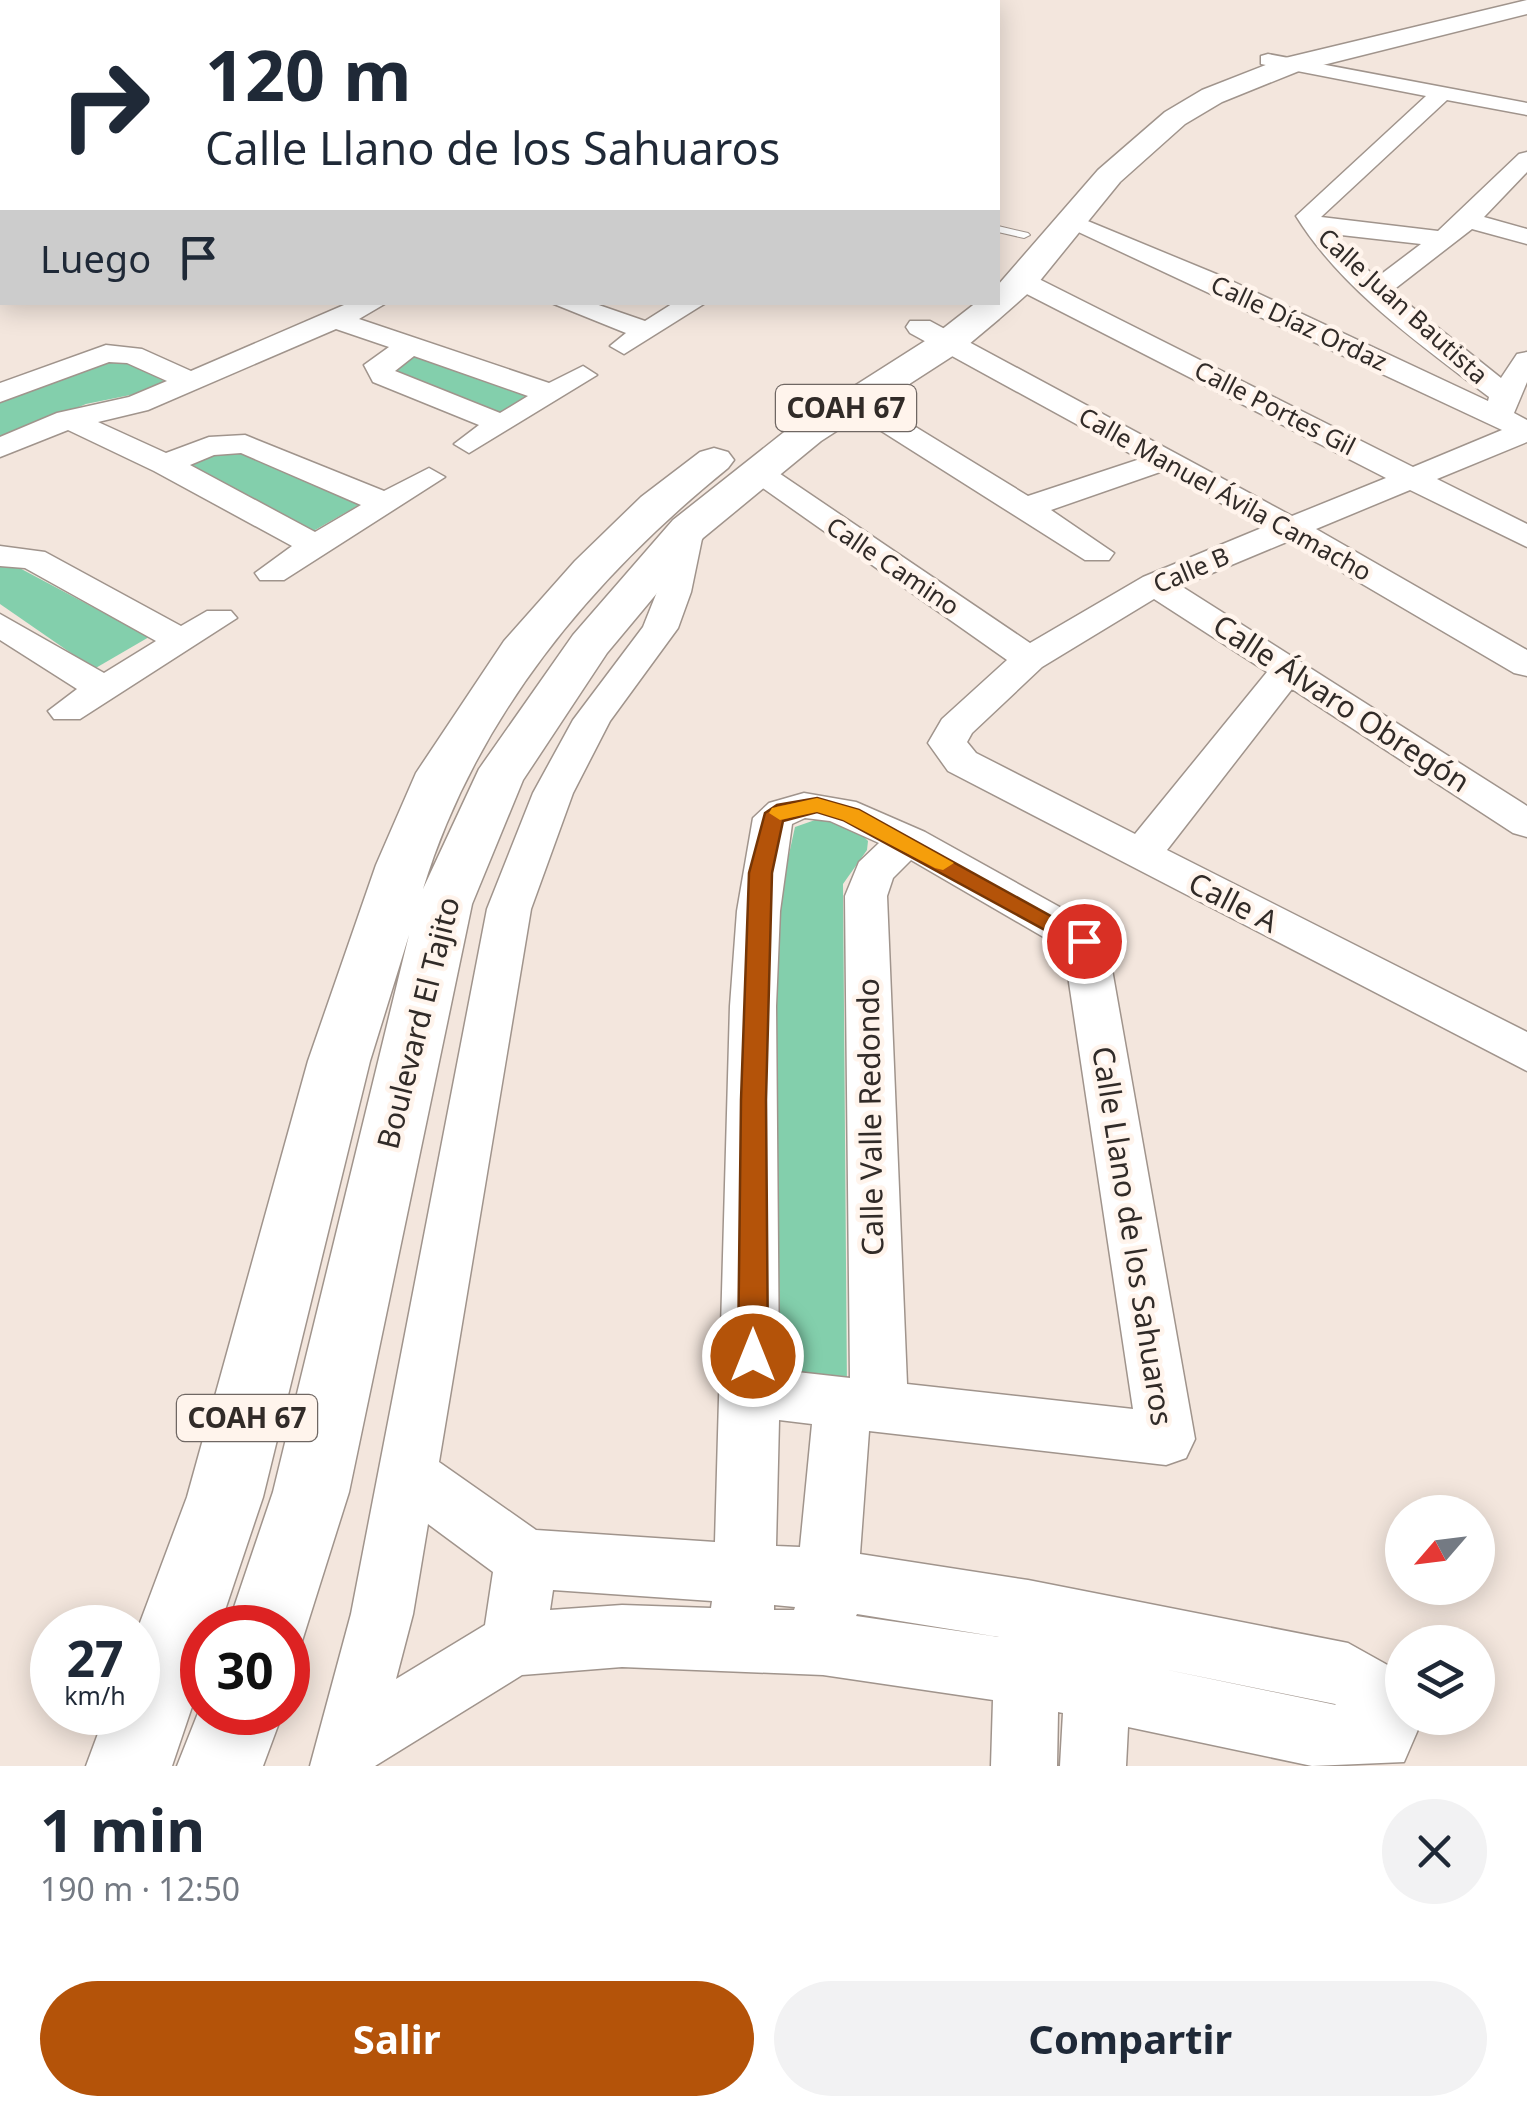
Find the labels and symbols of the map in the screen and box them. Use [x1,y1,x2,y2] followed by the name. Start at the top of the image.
[1311,220,1496,391] street label: Calle Juan Bautista
[1206,266,1393,378] street label: Calle Díaz Ordaz
[1189,352,1362,462] street label: Calle Portes Gil
[776,385,916,431] road number: COAH 67
[1073,398,1378,588] street label: Calle Manuel Ávila Camacho
[820,508,967,622] street label: Calle Camino
[1147,538,1234,600] street label: Calle B
[1205,604,1478,801] street label: Calle Álvaro Obregón
[1182,862,1286,942] street label: Calle A
[366,892,469,1153] street label: Boulevard El Tajito
[1042,899,1127,984] pin
[847,978,892,1256] street label: Calle Valle Redondo
[1083,1043,1184,1428] street label: Calle Llano de los Sahuaros
[701,1304,805,1408] position arrow
[177,1395,317,1441] road number: COAH 67
[1385,1495,1495,1605] north arrow
[180,1605,310,1735] speed limit sign: 30

